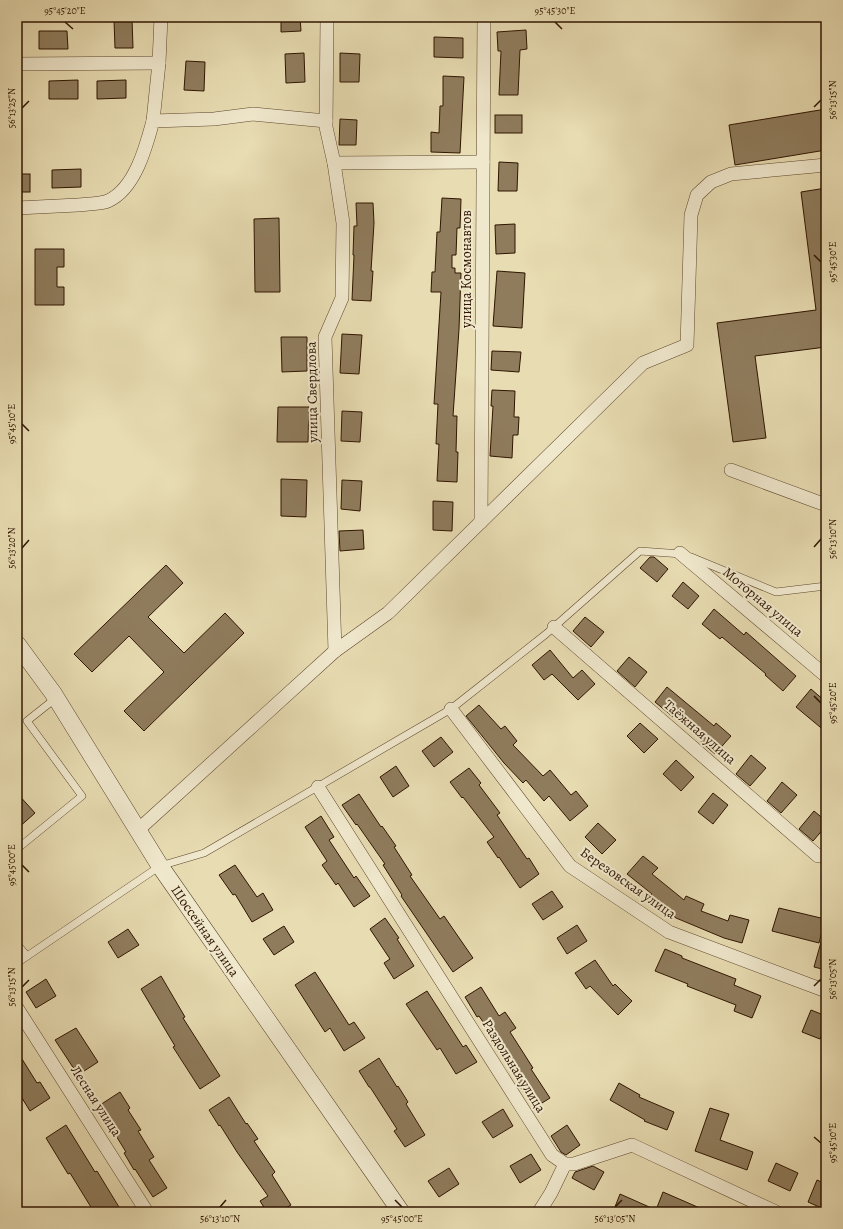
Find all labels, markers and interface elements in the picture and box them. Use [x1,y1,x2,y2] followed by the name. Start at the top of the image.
[44,4,86,17] text: 95°45'20"E
[535,4,576,17] text: 95°45'30"E
[826,80,839,120] text: 56°13'15"N
[5,88,18,128] text: 56°13'25"N
[457,210,476,329] street label: улица Космонавтов
[826,241,839,282] text: 95°45'30"E
[302,341,322,444] street label: улица Свердлова
[5,404,18,444] text: 95°45'10"E
[826,519,839,559] text: 56°13'10"N
[5,527,18,569] text: 56°13'20"N
[719,563,808,642] street label: Моторная улица
[826,682,839,724] text: 95°45'20"E
[660,695,741,769] street label: Таёжная улица
[576,843,680,923] street label: Березовская улица
[5,844,18,886] text: 95°45'00"E
[166,881,244,981] street label: Шоссейная улица
[826,958,839,1000] text: 56°13'05"N
[5,967,18,1007] text: 56°13'15"N
[478,1016,551,1117] street label: Раздольная улица
[66,1062,126,1141] street label: Лесная улица
[826,1123,839,1163] text: 95°45'10"E
[200,1212,240,1225] text: 56°13'10"N
[381,1212,423,1225] text: 95°45'00"E
[594,1212,636,1225] text: 56°13'05"N

